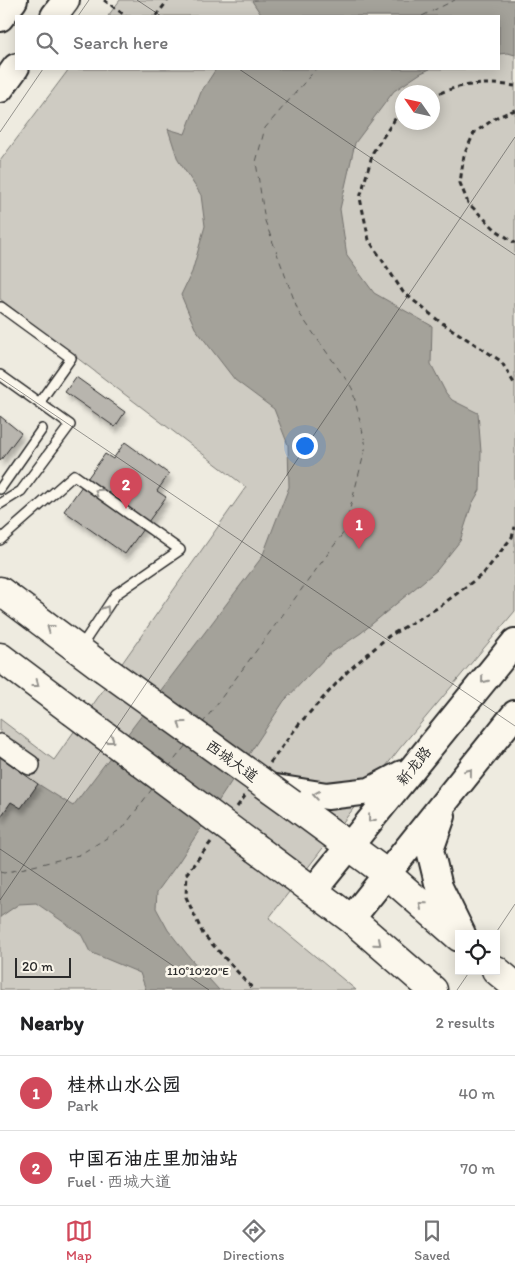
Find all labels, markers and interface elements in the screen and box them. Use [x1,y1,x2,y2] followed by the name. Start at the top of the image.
[15,15,500,70] search box
[33,29,61,57] icon: search
[73,31,168,54] text: Search here
[395,85,440,130] north arrow
[292,433,318,459] your location
[110,468,142,509] pin: 2
[94,489,104,498] one-way arrow
[343,508,375,549] pin: 1
[99,606,109,615] one-way arrow
[47,626,56,634] one-way arrow
[481,674,490,683] one-way arrow
[30,678,40,687] one-way arrow
[178,722,187,730] one-way arrow
[105,735,114,743] one-way arrow
[202,736,262,786] street label: 西城大道
[393,743,435,789] street label: 新龙路
[463,769,471,778] one-way arrow
[312,790,320,800] one-way arrow
[367,814,376,823] one-way arrow
[419,902,428,911] one-way arrow
[455,930,500,975] map controls
[455,930,500,975] button: locate
[373,937,382,946] one-way arrow
[15,955,71,978] scale bar
[22,958,53,975] text: 20 m
[167,964,229,978] text: 110°10'20"E
[20,1010,84,1035] text: Nearby
[435,1013,495,1032] text: 2 results
[67,1073,181,1096] text: 桂林山水公园
[32,1084,40,1103] text: 1
[458,1084,495,1103] text: 40 m
[67,1096,98,1115] text: Park
[67,1147,238,1170] text: 中国石油庄里加油站
[32,1159,40,1178] text: 2
[460,1159,495,1178] text: 70 m
[67,1172,171,1191] text: Fuel · 西城大道
[65,1217,93,1264] tab: Map
[223,1217,284,1264] tab: Directions
[414,1217,450,1264] tab: Saved

